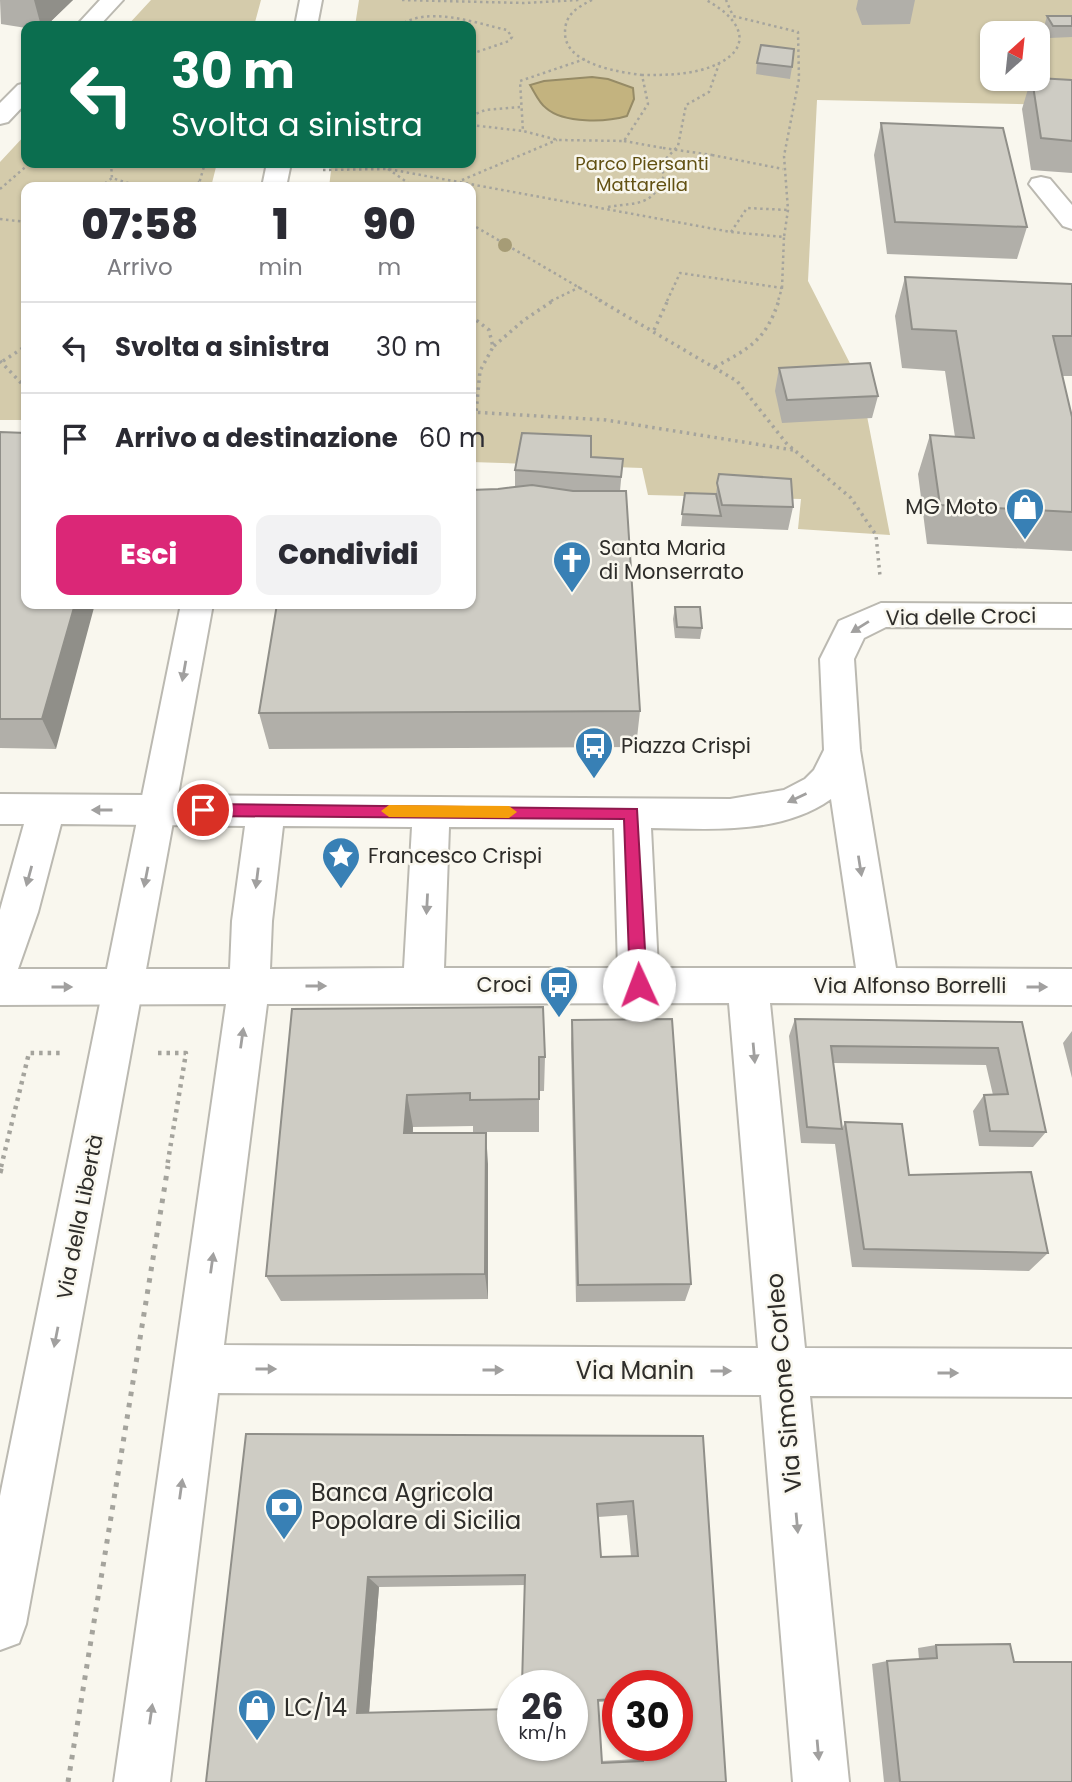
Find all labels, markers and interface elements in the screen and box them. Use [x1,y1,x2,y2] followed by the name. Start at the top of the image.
[980,21,1050,91] north arrow
[980,21,1050,91] map controls
[171,37,295,105] text: 30 m
[56,49,147,140] icon: left
[171,102,423,147] text: Svolta a sinistra
[575,151,709,197] park label: Parco Piersanti Mattarella
[81,195,198,254] text: 07:58
[272,195,289,254] text: 1
[363,195,416,254] text: 90
[107,251,173,283] text: Arrivo
[259,251,303,283] text: min
[377,251,401,283] text: m
[56,329,94,367] icon: left
[115,329,330,365] text: Svolta a sinistra
[376,329,441,365] text: 30 m
[56,420,94,458] icon: arrive
[115,420,398,456] text: Arrivo a destinazione
[419,420,485,456] text: 60 m
[1004,486,1046,541] shop icon: MG Moto
[905,492,998,521] place label: MG Moto
[56,515,242,595] button: Esci
[256,515,441,595] button: Condividi
[599,533,744,586] place label: Santa Maria di Monserrato
[551,539,593,594] church icon: Santa Maria di Monserrato
[885,601,1037,632] street label: Via delle Croci
[850,620,870,633] one-way arrow
[178,660,189,682] one-way arrow
[573,725,615,780] bus stop icon: Piazza Crispi
[621,731,751,760] place label: Piazza Crispi
[173,780,233,840] pin
[184,791,222,829] icon: arrive
[787,792,808,804] one-way arrow
[91,804,113,816] one-way arrow
[320,835,362,890] place icon: Francesco Crispi
[368,841,542,870] place label: Francesco Crispi
[855,855,866,877] one-way arrow
[23,865,33,886] one-way arrow
[140,866,151,888] one-way arrow
[252,867,263,889] one-way arrow
[421,893,432,915] one-way arrow
[602,948,676,1022] position arrow
[538,964,580,1019] bus stop icon: Croci
[477,970,532,999] place label: Croci
[814,971,1006,1000] street label: Via Alfonso Borrelli
[305,980,327,992] one-way arrow
[52,981,74,993] one-way arrow
[1026,981,1048,992] one-way arrow
[237,1027,248,1049] one-way arrow
[749,1042,760,1064] one-way arrow
[49,1132,110,1302] street label: Via della Libertà
[206,1252,217,1274] one-way arrow
[757,1272,810,1494] street label: Via Simone Corleo
[51,1326,62,1348] one-way arrow
[576,1354,694,1387] street label: Via Manin
[255,1363,277,1375] one-way arrow
[482,1364,504,1376] one-way arrow
[710,1365,732,1377] one-way arrow
[937,1367,959,1379] one-way arrow
[311,1476,521,1537] place label: Banca Agricola Popolare di Sicilia
[176,1478,187,1500] one-way arrow
[263,1486,305,1541] bank icon: Banca Agricola Popolare di Sicilia
[792,1512,803,1534] one-way arrow
[602,1670,693,1761] speed limit sign: 30
[521,1682,564,1731] text: 26
[236,1687,278,1742] shop icon: LC/14
[284,1691,347,1724] place label: LC/14
[145,1703,156,1725] one-way arrow
[519,1720,566,1745] text: km/h
[813,1739,824,1761] one-way arrow

